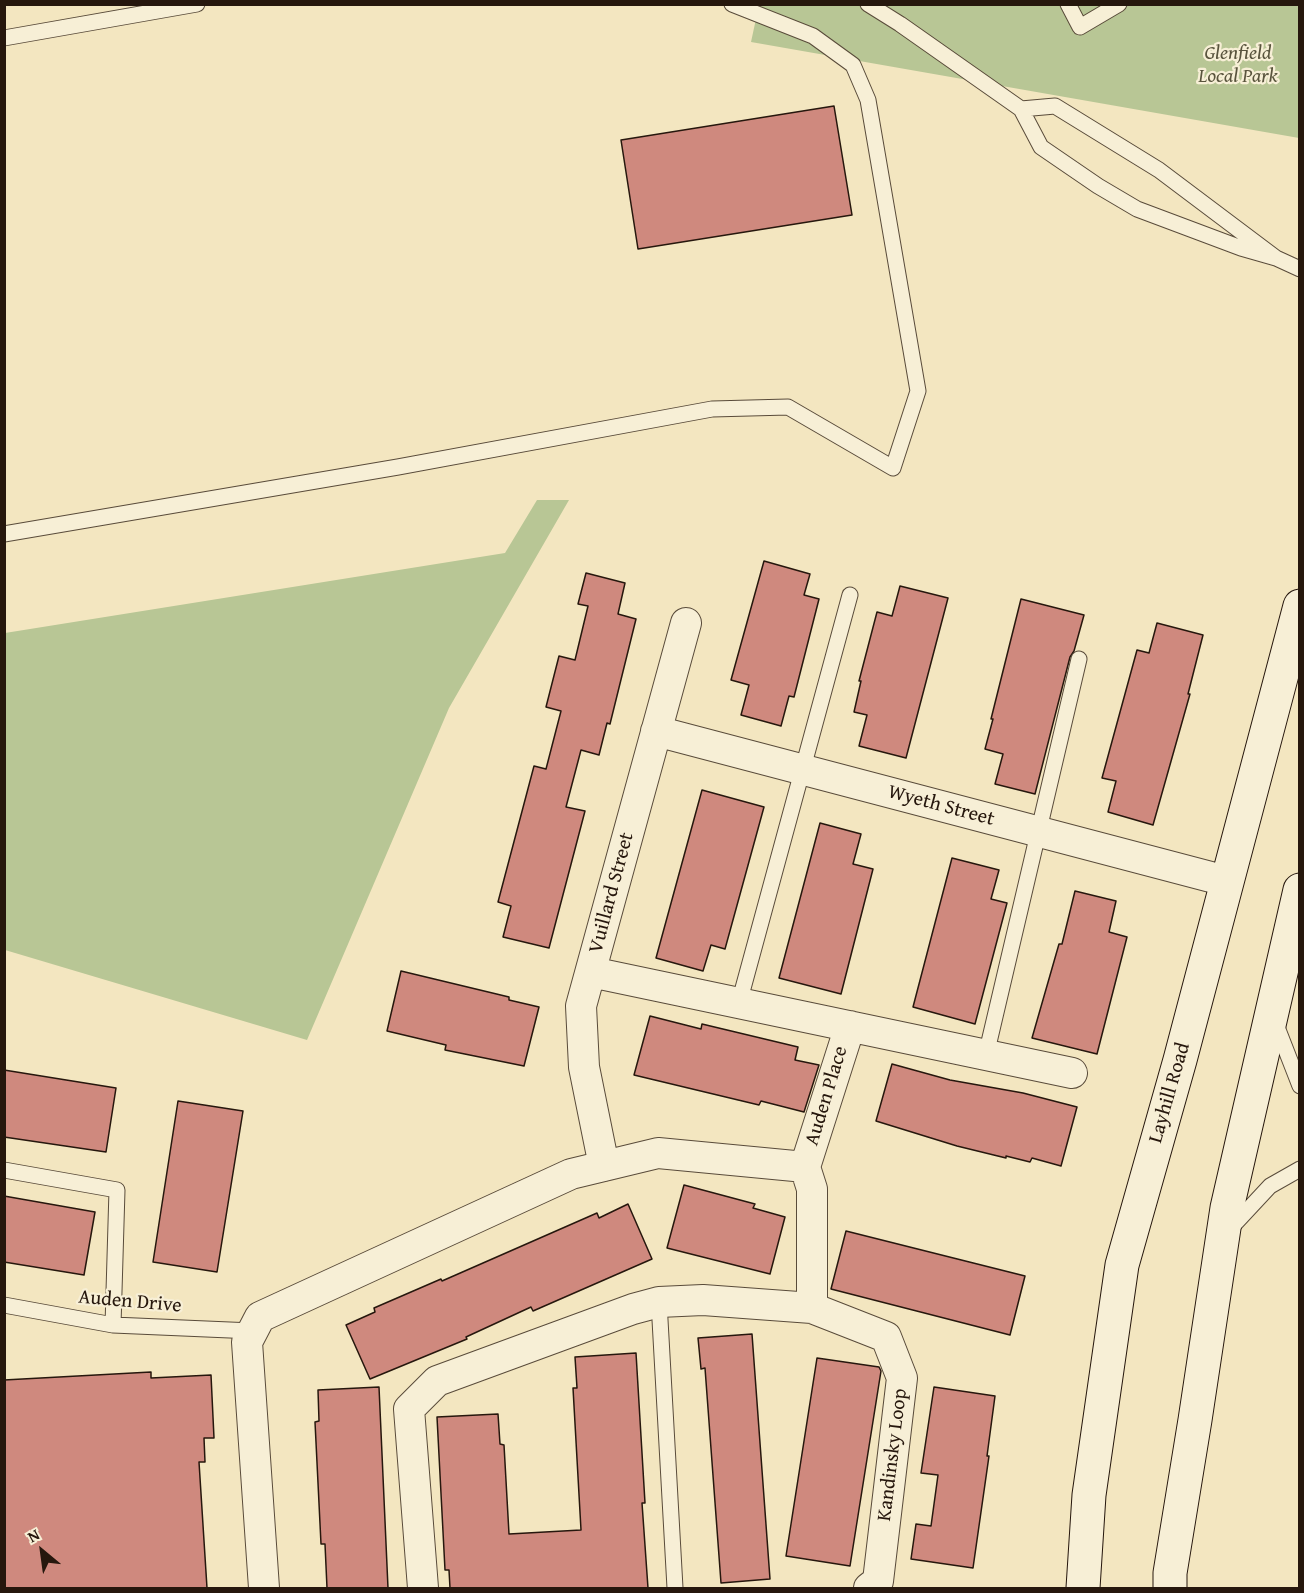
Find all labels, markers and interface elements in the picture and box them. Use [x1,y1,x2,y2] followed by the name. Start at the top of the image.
[1198,42,1278,89] park label: Glenfield Local Park
[885,780,997,832] street label: Wyeth Street
[584,830,640,956] street label: Vuillard Street
[1144,1040,1196,1146] street label: Layhill Road
[801,1043,853,1149] street label: Auden Place
[77,1286,183,1318] street label: Auden Drive
[873,1387,913,1523] street label: Kandinsky Loop
[12,1521,72,1581] north arrow
[23,1522,44,1548] text: N

